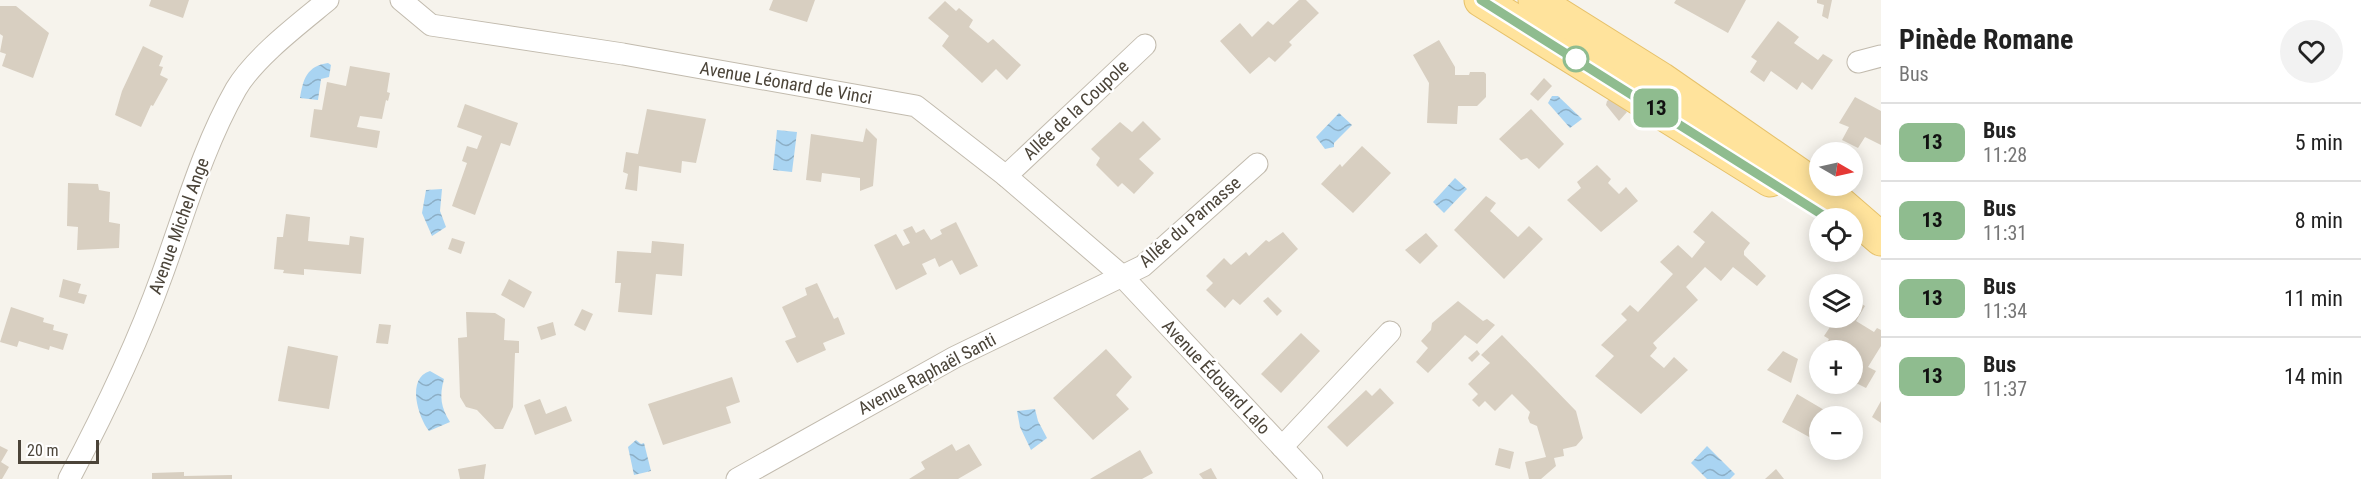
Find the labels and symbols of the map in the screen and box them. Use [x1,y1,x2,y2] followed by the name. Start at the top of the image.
[1563,46,1589,72] unlabelled marker
[1019,55,1133,164] street label: Allée de la Coupole
[698,57,874,108] street label: Avenue Léonard de Vinci
[1629,88,1683,128] line badge: 13
[1809,142,1863,196] north arrow
[144,155,213,297] street label: Avenue Michel Ange
[1135,172,1245,271] street label: Allée du Parnasse
[1158,315,1275,438] street label: Avenue Édouard Lalo
[854,328,999,419] street label: Avenue Raphaël Santi
[18,437,99,464] scale bar

